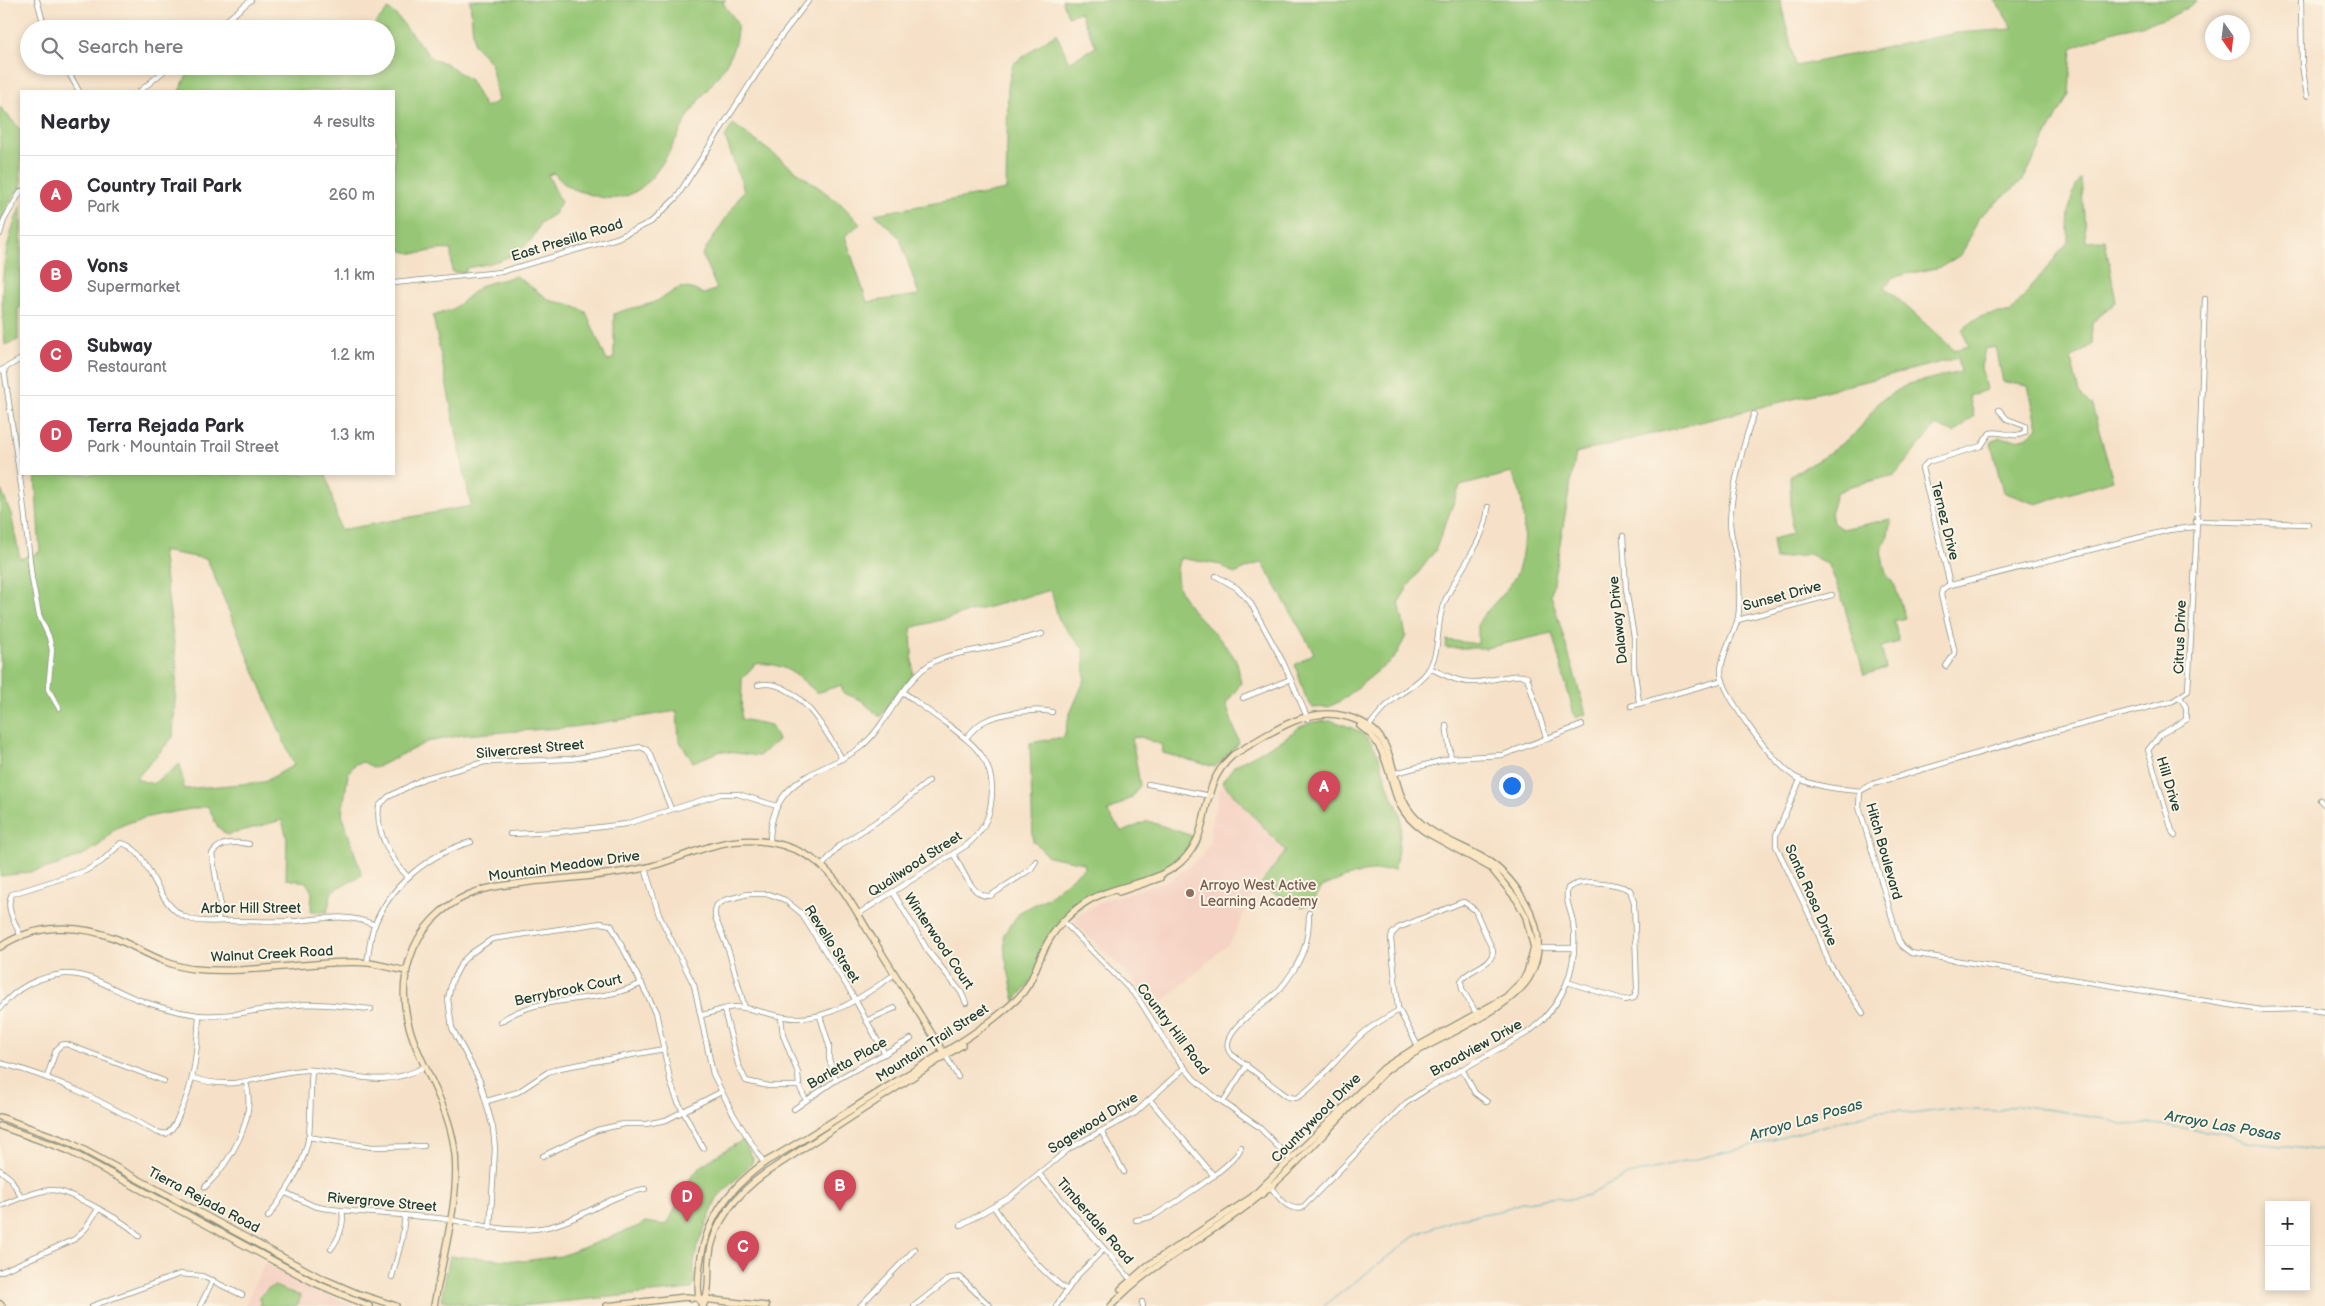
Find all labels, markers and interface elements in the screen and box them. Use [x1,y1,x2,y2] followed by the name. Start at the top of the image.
[2205,15,2250,60] north arrow
[20,20,395,75] search box
[38,34,66,62] icon: search
[78,36,183,59] text: Search here
[40,110,110,135] text: Nearby
[313,113,375,132] text: 4 results
[87,175,242,198] text: Country Trail Park
[51,186,61,205] text: A
[329,186,375,205] text: 260 m
[87,198,119,217] text: Park
[509,215,625,265] street label: East Presilla Road
[87,255,128,278] text: Vons
[50,266,62,285] text: B
[334,266,375,285] text: 1.1 km
[87,278,180,297] text: Supermarket
[87,335,152,358] text: Subway
[50,346,62,365] text: C
[331,346,375,365] text: 1.2 km
[87,358,167,377] text: Restaurant
[87,415,244,438] text: Terra Rejada Park
[50,426,62,445] text: D
[330,426,375,445] text: 1.3 km
[87,438,279,457] text: Park · Mountain Trail Street
[1927,480,1963,562] street label: Ternez Drive
[1605,575,1631,665] street label: Dalaway Drive
[1741,577,1823,615] street label: Sunset Drive
[2170,600,2190,674] street label: Citrus Drive
[475,736,585,762] street label: Silvercrest Street
[2153,755,2185,813] street label: Hill Drive
[1308,771,1340,812] pin: A
[1499,773,1525,799] your location
[1862,801,1906,901] street label: Hitch Boulevard
[865,827,966,901] street label: Quailwood Street
[1781,842,1841,948] street label: Santa Rosa Drive
[487,847,641,885] street label: Mountain Meadow Drive
[1200,877,1318,910] place label: Arroyo West Active Learning Academy
[1184,887,1196,899] marker: Arroyo West Active Learning Academy
[900,890,978,993] street label: Winterwood Court
[201,900,302,917] street label: Arbor Hill Street
[801,902,864,987] street label: Revello Street
[210,942,334,966] street label: Walnut Creek Road
[513,970,624,1010] street label: Berrybrook Court
[1133,980,1213,1078] street label: Country Hill Road
[873,1000,992,1086] street label: Mountain Trail Street
[1427,1016,1525,1080] street label: Broadview Drive
[804,1033,890,1093] street label: Barletta Place
[1268,1070,1364,1166] street label: Countrywood Drive
[1045,1089,1141,1157] street label: Sagewood Drive
[1746,1095,1865,1146] water label: Arroyo Las Posas
[2163,1106,2283,1146] water label: Arroyo Las Posas
[145,1163,263,1237] street label: Tierra Rejada Road
[824,1170,856,1211] pin: B
[1053,1174,1137,1268] street label: Timberdale Road
[671,1181,703,1222] pin: D
[327,1189,438,1215] street label: Rivergrove Street
[2265,1201,2310,1291] map controls
[2265,1201,2310,1246] button: +
[727,1231,759,1272] pin: C
[2265,1246,2310,1291] button: −

